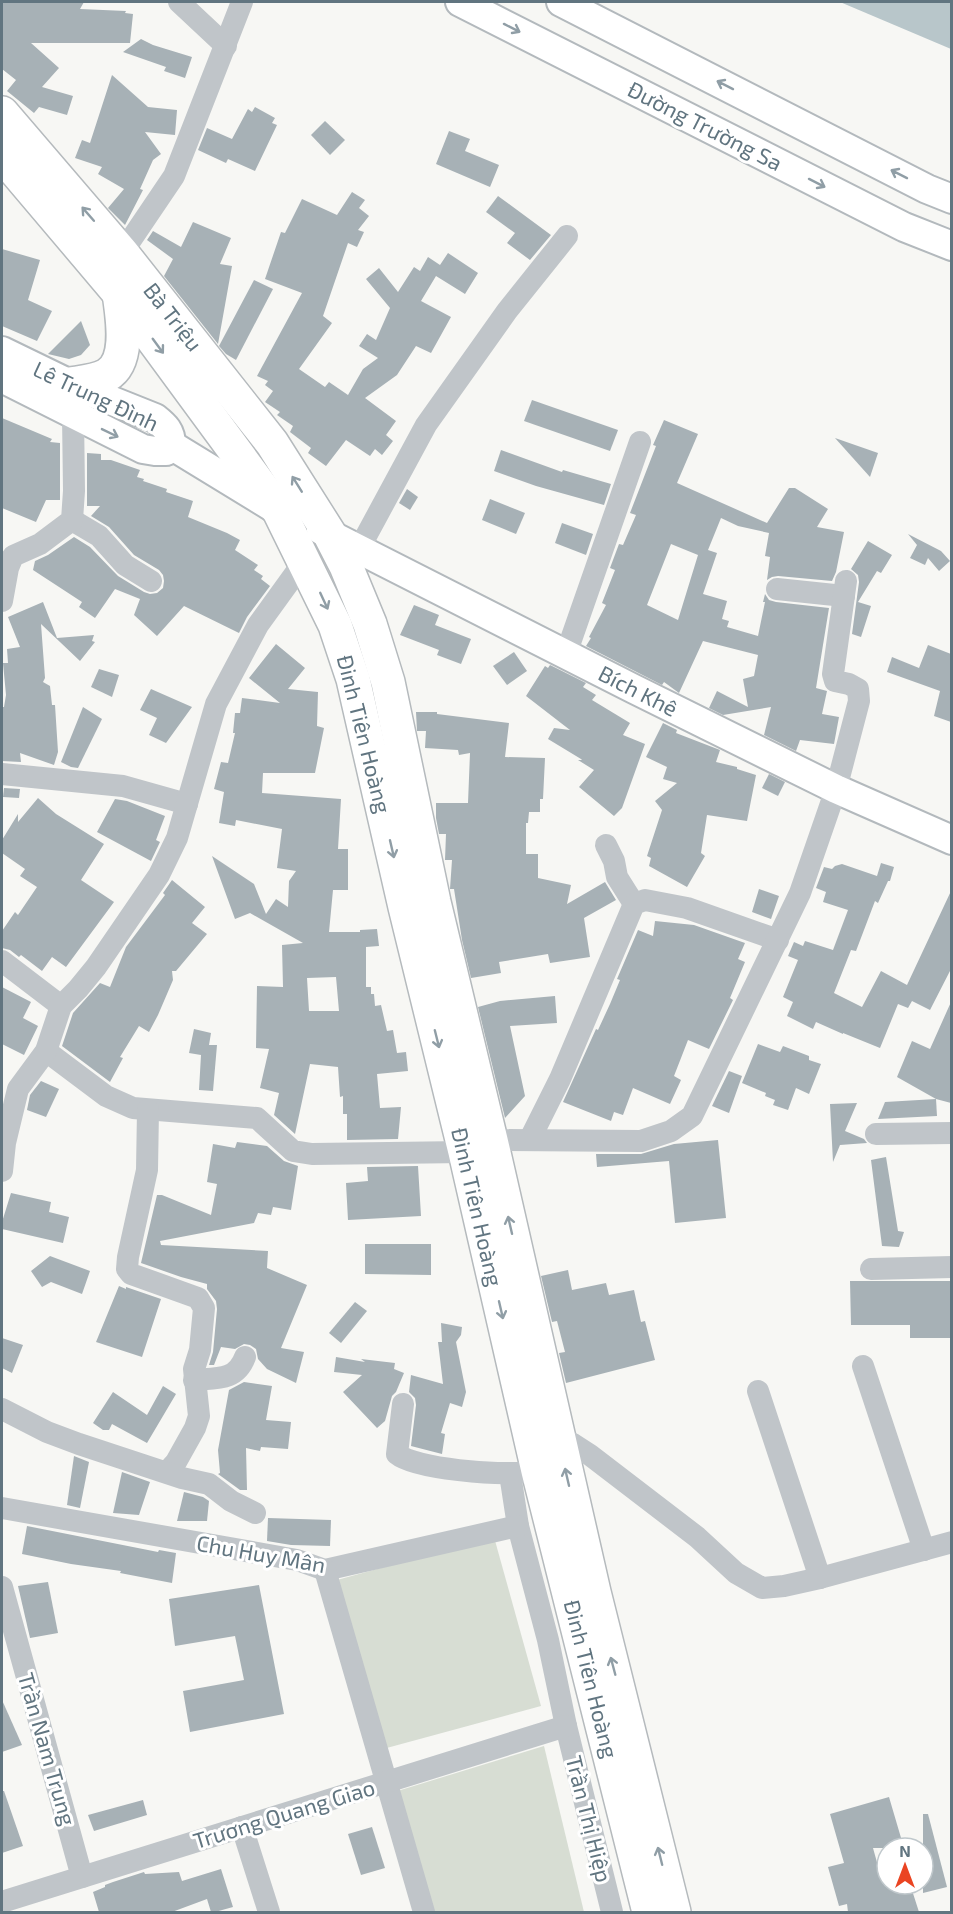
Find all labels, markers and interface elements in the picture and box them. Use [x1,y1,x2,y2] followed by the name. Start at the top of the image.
[503,23,521,34] one-way arrow
[624,75,787,175] street label: Đường Trường Sa
[716,79,734,91] one-way arrow
[890,168,908,179] one-way arrow
[808,178,826,189] one-way arrow
[81,207,95,222] one-way arrow
[139,277,209,356] street label: Bà Triệu
[152,338,165,354] one-way arrow
[30,355,163,435] street label: Lê Trung Đình
[100,427,118,439] one-way arrow
[291,476,303,493] one-way arrow
[319,591,331,609] one-way arrow
[333,652,397,816] street label: Đinh Tiên Hoàng
[595,659,682,721] street label: Bích Khê
[386,840,398,859] one-way arrow
[432,1029,444,1048] one-way arrow
[447,1125,509,1289] street label: Đinh Tiên Hoàng
[504,1216,515,1236] one-way arrow
[496,1301,508,1320] one-way arrow
[560,1468,572,1487] one-way arrow
[195,1529,328,1577] street label: Chu Huy Mân
[560,1597,624,1761] street label: Đinh Tiên Hoàng
[607,1657,618,1676] one-way arrow
[14,1669,82,1828] street label: Trần Nam Trung
[562,1753,618,1885] street label: Trần Thị Hiệp
[190,1773,378,1854] street label: Trương Quang Giao
[875,1836,935,1896] north arrow
[899,1841,911,1860] text: N
[654,1846,666,1865] one-way arrow

